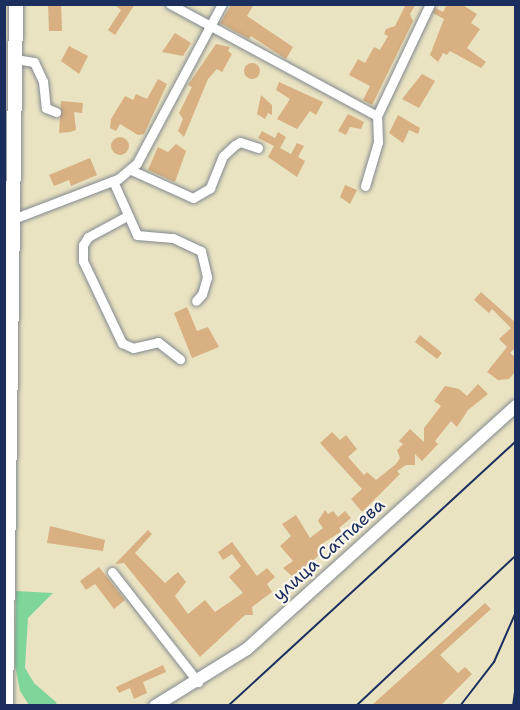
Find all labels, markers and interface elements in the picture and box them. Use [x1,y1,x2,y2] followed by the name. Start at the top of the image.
[269,494,389,606] street label: улица Сатпаева

